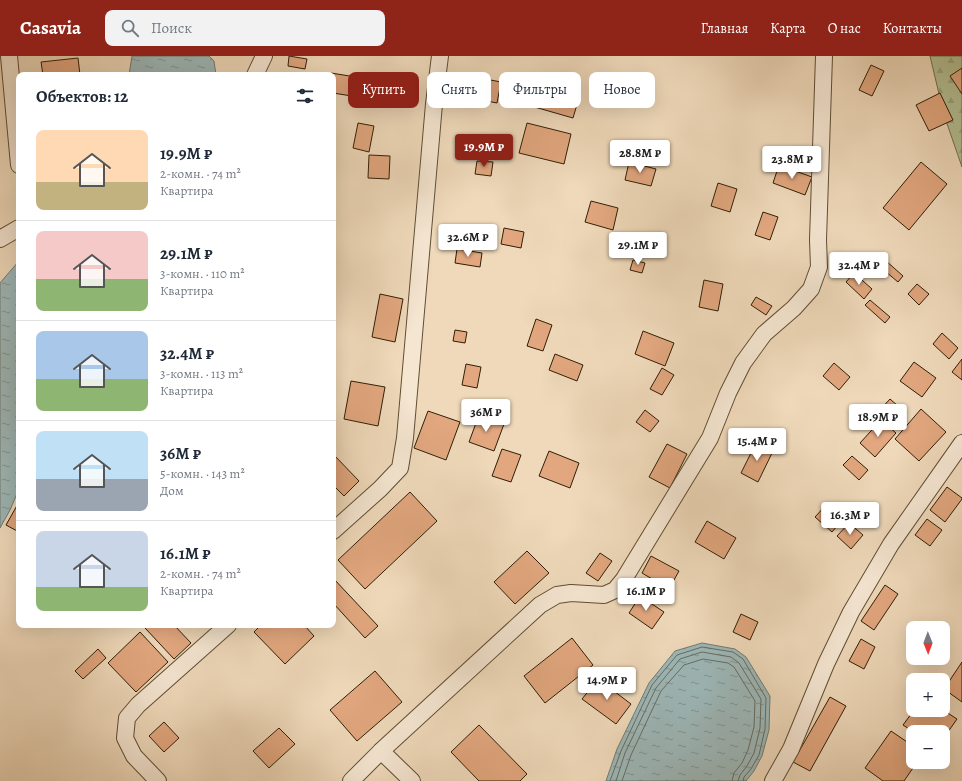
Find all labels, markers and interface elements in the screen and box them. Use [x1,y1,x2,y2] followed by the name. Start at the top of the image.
[105,10,385,46] search box
[20,15,81,41] text: Casavia
[119,17,141,39] icon: search
[151,18,192,38] text: Поиск
[701,19,748,38] text: Главная
[770,19,806,38] text: Карта
[828,19,861,38] text: О нас
[883,19,942,38] text: Контакты
[348,72,419,108] chip: Купить
[427,72,491,108] chip: Снять
[499,72,581,108] chip: Фильтры
[589,72,655,108] chip: Новое
[36,85,128,108] text: Объектов: 12
[294,85,316,107] icon: filters
[447,134,521,168] pin: 19.9M ₽
[464,138,504,155] text: 19.9M ₽
[603,140,677,174] pin: 28.8M ₽
[160,142,212,165] text: 19.9M ₽
[619,144,661,161] text: 28.8M ₽
[68,146,116,194] icon: home
[755,146,829,180] pin: 23.8M ₽
[771,150,813,167] text: 23.8M ₽
[160,165,241,182] text: 2-комн. · 74 m²
[160,182,214,199] text: Квартира
[431,224,505,258] pin: 32.6M ₽
[447,228,489,245] text: 32.6M ₽
[601,232,675,266] pin: 29.1M ₽
[618,236,658,253] text: 29.1M ₽
[160,242,213,265] text: 29.1M ₽
[68,247,116,295] icon: home
[822,252,896,286] pin: 32.4M ₽
[838,256,880,273] text: 32.4M ₽
[160,265,245,282] text: 3-комн. · 110 m²
[160,282,214,299] text: Квартира
[160,342,214,365] text: 32.4M ₽
[68,347,116,395] icon: home
[160,365,243,382] text: 3-комн. · 113 m²
[160,382,214,399] text: Квартира
[458,399,514,433] pin: 36M ₽
[470,403,502,420] text: 36M ₽
[841,404,915,438] pin: 18.9M ₽
[858,408,898,425] text: 18.9M ₽
[720,428,794,462] pin: 15.4M ₽
[737,432,777,449] text: 15.4M ₽
[160,442,201,465] text: 36M ₽
[68,447,116,495] icon: home
[160,465,245,482] text: 5-комн. · 143 m²
[160,482,184,499] text: Дом
[813,502,887,536] pin: 16.3M ₽
[830,506,870,523] text: 16.3M ₽
[160,542,211,565] text: 16.1M ₽
[68,547,116,595] icon: home
[160,565,241,582] text: 2-комн. · 74 m²
[609,578,683,612] pin: 16.1M ₽
[160,582,214,599] text: Квартира
[627,582,665,599] text: 16.1M ₽
[906,621,950,665] north arrow
[906,621,950,769] map controls
[570,667,644,701] pin: 14.9M ₽
[587,671,627,688] text: 14.9M ₽
[906,673,950,717] button: +
[906,725,950,769] button: −

